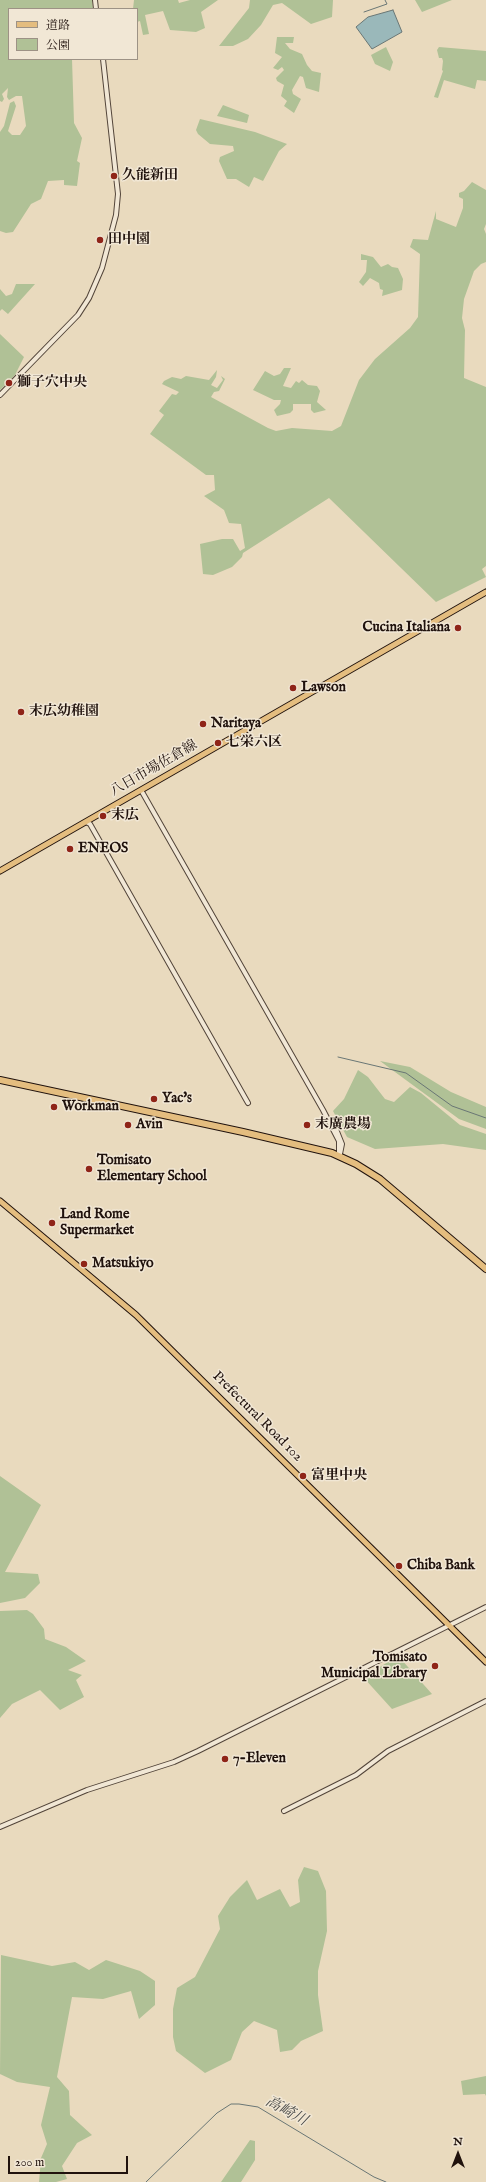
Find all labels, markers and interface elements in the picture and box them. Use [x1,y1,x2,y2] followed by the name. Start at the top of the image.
[8,8,138,60] legend
[46,18,70,33] text: 道路
[46,38,70,53] text: 公園
[122,168,178,184] place label: 久能新田
[109,171,119,181] marker: 久能新田
[108,232,150,248] place label: 田中園
[95,235,105,245] marker: 田中園
[17,375,87,391] place label: 獅子穴中央
[4,378,14,388] marker: 獅子穴中央
[363,620,450,636] place label: Cucina Italiana
[453,623,463,633] marker: Cucina Italiana
[301,680,346,696] place label: Lawson
[288,683,298,693] marker: Lawson
[29,704,99,720] place label: 末広幼稚園
[16,707,26,717] marker: 末広幼稚園
[211,716,261,732] place label: Naritaya
[198,719,208,729] marker: Naritaya
[226,735,282,751] place label: 七栄六区
[107,737,201,801] street label: 八日市場佐倉線
[213,738,223,748] marker: 七栄六区
[111,808,139,824] place label: 末広
[98,811,108,821] marker: 末広
[78,841,128,857] place label: ENEOS
[65,844,75,854] marker: ENEOS
[162,1091,192,1107] place label: Yac's
[149,1094,159,1104] marker: Yac's
[62,1099,119,1115] place label: Workman
[49,1102,59,1112] marker: Workman
[136,1117,163,1133] place label: Avin
[315,1117,371,1133] place label: 末廣農場
[123,1120,133,1130] marker: Avin
[302,1120,312,1130] marker: 末廣農場
[97,1153,207,1186] place label: Tomisato Elementary School
[84,1164,94,1174] marker: Tomisato Elementary School
[60,1207,134,1240] place label: Land Rome Supermarket
[47,1218,57,1228] marker: Land Rome Supermarket
[92,1256,154,1272] place label: Matsukiyo
[79,1259,89,1269] marker: Matsukiyo
[208,1368,306,1466] street label: Prefectural Road 102
[311,1468,367,1484] place label: 富里中央
[298,1471,308,1481] marker: 富里中央
[407,1558,475,1574] place label: Chiba Bank
[394,1561,404,1571] marker: Chiba Bank
[321,1650,427,1682] place label: Tomisato Municipal Library
[430,1661,440,1671] marker: Tomisato Municipal Library
[233,1751,286,1767] place label: 7-Eleven
[220,1754,230,1764] marker: 7-Eleven
[262,2093,310,2131] water label: 高崎川
[438,2134,478,2174] north arrow
[453,2135,463,2149] text: N
[10,2148,130,2174] scale bar
[15,2155,44,2170] text: 200 m

